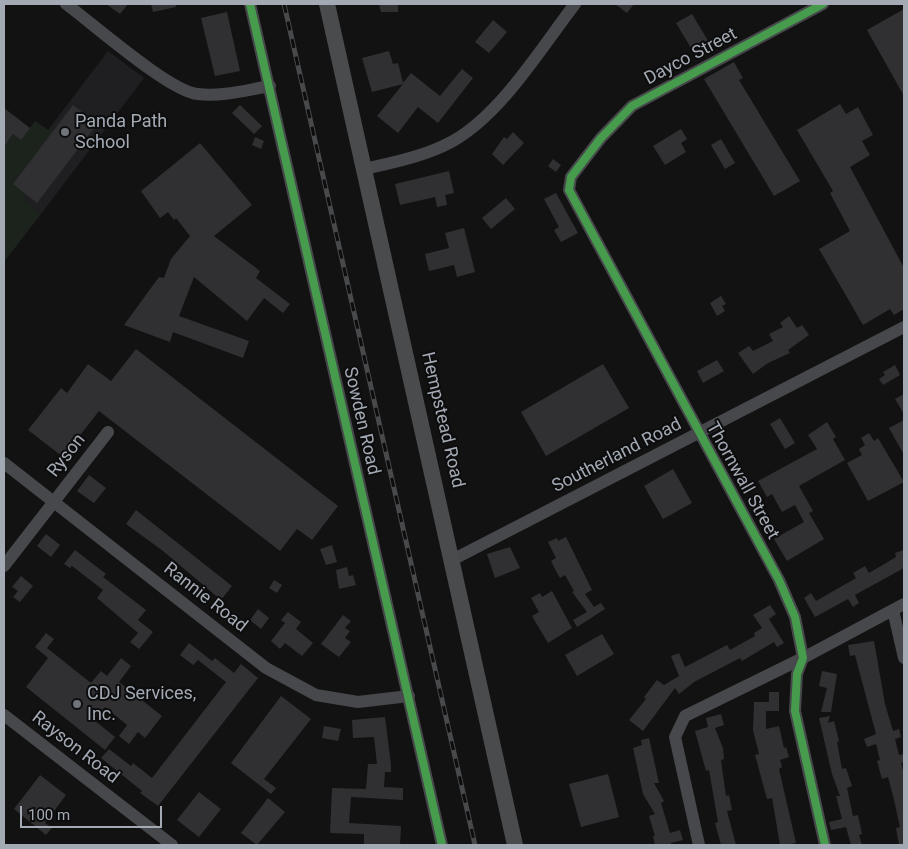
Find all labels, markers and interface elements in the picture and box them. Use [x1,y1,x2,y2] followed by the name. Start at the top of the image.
[641,24,741,90] street label: Dayco Street
[75,111,167,154] place label: Panda Path School
[59,126,71,138] marker: Panda Path School
[416,350,468,490] street label: Hempstead Road
[338,365,384,477] street label: Sowden Road
[549,414,685,498] street label: Southerland Road
[701,418,783,544] street label: Thornwall Street
[43,430,91,482] street label: Ryson
[159,559,251,637] street label: Rannie Road
[87,683,196,726] place label: CDJ Services, Inc.
[71,698,83,710] marker: CDJ Services, Inc.
[27,707,123,789] street label: Rayson Road
[22,796,165,828] scale bar
[28,806,70,824] text: 100 m

